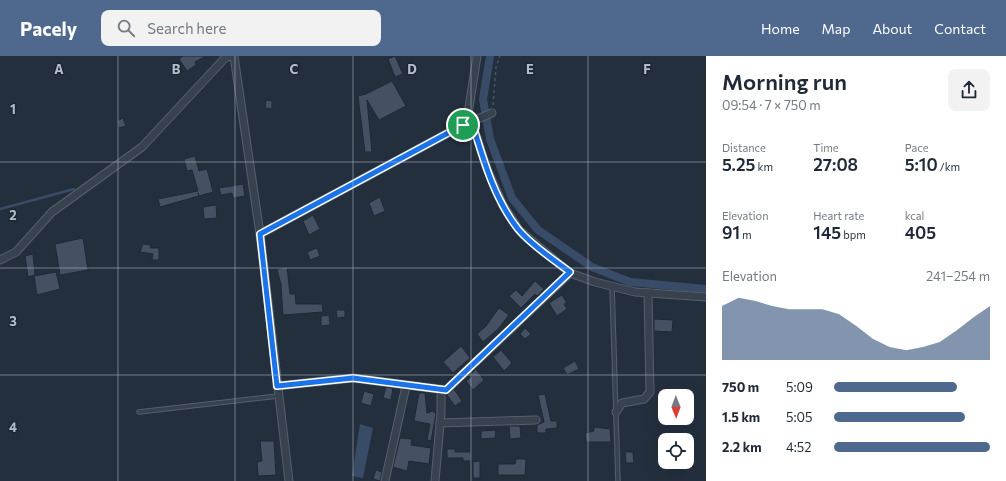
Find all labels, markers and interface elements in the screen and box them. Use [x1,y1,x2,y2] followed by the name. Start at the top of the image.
[101,10,381,46] search box
[20,17,77,40] text: Pacely
[115,17,137,39] icon: search
[147,19,227,37] text: Search here
[761,20,800,37] text: Home
[822,20,850,37] text: Map
[872,20,912,37] text: About
[934,20,986,37] text: Contact
[54,61,64,77] text: A
[172,61,181,77] text: B
[290,61,299,77] text: C
[407,61,417,77] text: D
[526,61,534,77] text: E
[643,61,651,77] text: F
[722,68,847,95] text: Morning run
[948,69,990,111] button: share
[722,97,821,113] text: 09:54 · 7 × 750 m
[10,101,16,117] text: 1
[446,108,480,142] pin
[452,114,474,136] icon: arrive
[722,141,766,154] text: Distance
[813,141,839,154] text: Time
[905,141,929,154] text: Pace
[722,154,755,175] text: 5.25
[813,154,858,175] text: 27:08
[905,154,938,175] text: 5:10
[755,160,773,173] text: km
[938,160,960,173] text: /km
[9,207,17,223] text: 2
[722,209,768,222] text: Elevation
[813,209,864,222] text: Heart rate
[905,209,924,222] text: kcal
[722,222,740,243] text: 91
[813,222,841,243] text: 145
[905,222,936,243] text: 405
[740,228,752,241] text: m
[841,228,866,241] text: bpm
[722,268,777,284] text: Elevation
[926,268,990,284] text: 241–254 m
[9,313,17,329] text: 3
[722,379,759,395] text: 750 m
[786,379,813,395] text: 5:09
[658,389,694,425] north arrow
[658,389,694,469] map controls
[722,409,760,425] text: 1.5 km
[786,409,813,425] text: 5:05
[9,419,17,435] text: 4
[658,433,694,469] button: locate
[722,439,762,455] text: 2.2 km
[786,439,812,455] text: 4:52

